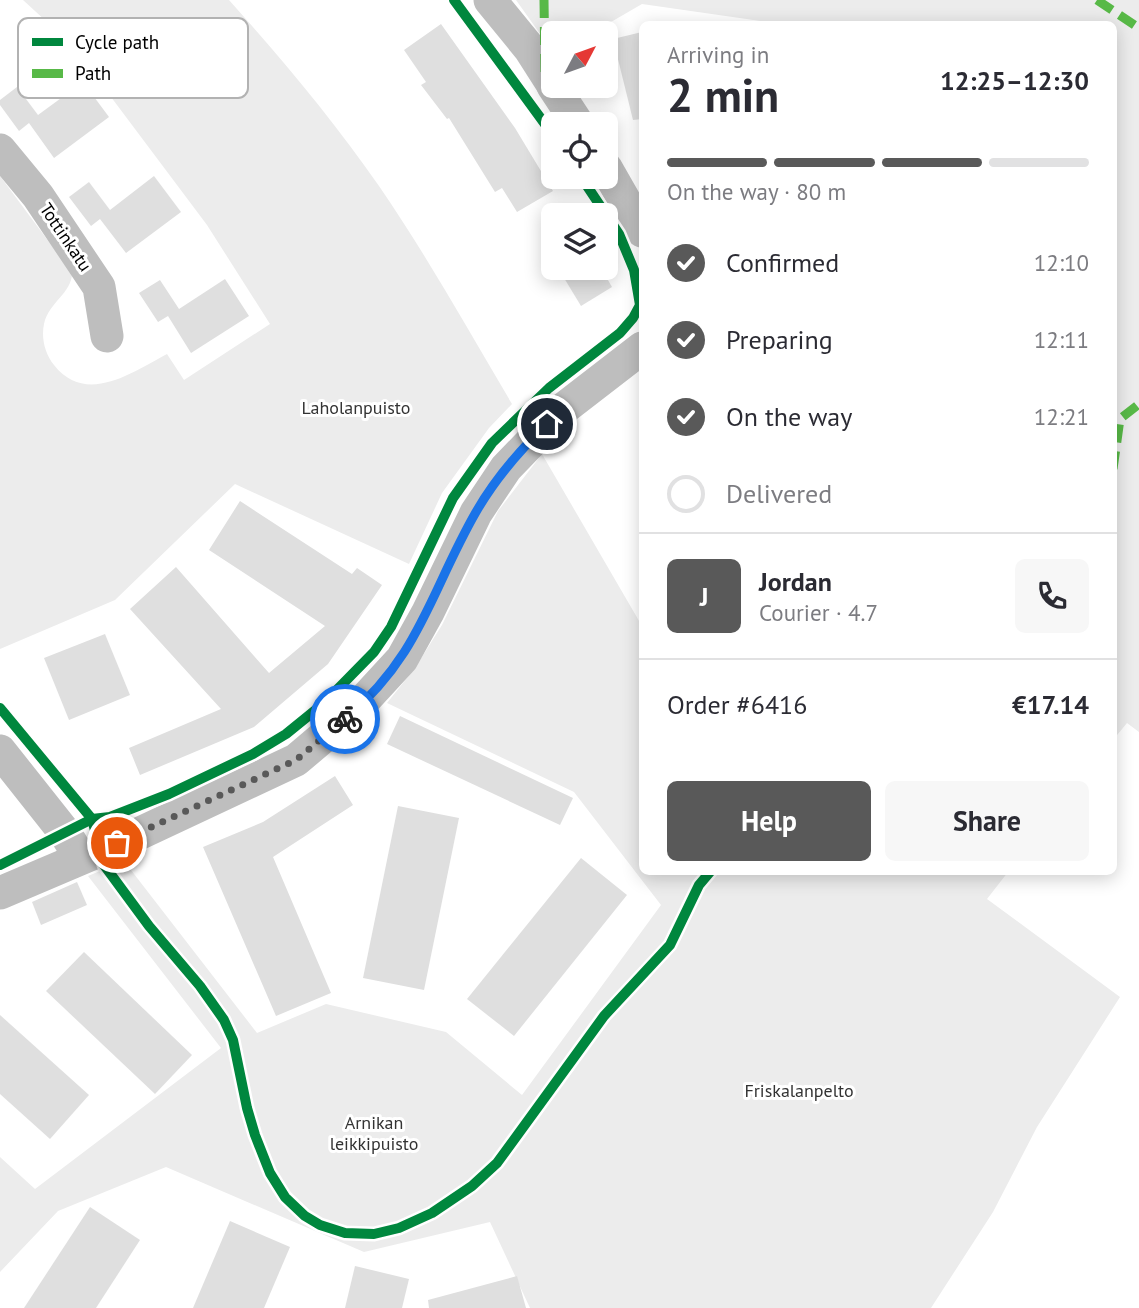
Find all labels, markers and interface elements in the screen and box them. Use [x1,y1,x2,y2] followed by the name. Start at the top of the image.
[18,18,248,98] legend
[541,21,618,98] north arrow
[541,21,618,280] map controls
[75,30,159,54] text: Cycle path
[667,40,769,69] text: Arriving in
[75,61,111,85] text: Path
[940,64,1089,97] text: 12:25–12:30
[667,65,779,125] text: 2 min
[541,112,618,189] button: locate
[667,177,846,206] text: On the way · 80 m
[35,198,97,276] street label: Tottinkatu
[541,203,618,280] button: layers
[667,244,705,282] icon: check
[726,246,839,279] text: Confirmed
[1034,248,1089,277] text: 12:10
[667,321,705,359] icon: check
[726,323,833,356] text: Preparing
[1034,325,1089,354] text: 12:11
[517,394,577,454] pin
[302,396,410,419] park label: Laholanpuisto
[667,398,705,436] icon: check
[726,400,852,433] text: On the way
[1034,402,1089,431] text: 12:21
[528,405,566,443] icon: home
[726,477,832,510] text: Delivered
[1015,559,1089,633] button: phone
[759,565,832,598] text: Jordan
[700,580,708,613] text: J
[759,598,878,627] text: Courier · 4.7
[310,684,380,754] courier
[667,688,807,721] text: Order #6416
[1012,688,1089,721] text: €17.14
[326,700,364,738] icon: bike
[667,781,871,861] button: Help
[885,781,1089,861] button: Share
[87,813,147,873] pin
[98,824,136,862] icon: bag
[744,1079,854,1102] park label: Friskalanpelto
[330,1111,418,1155] park label: Arnikan leikkipuisto

